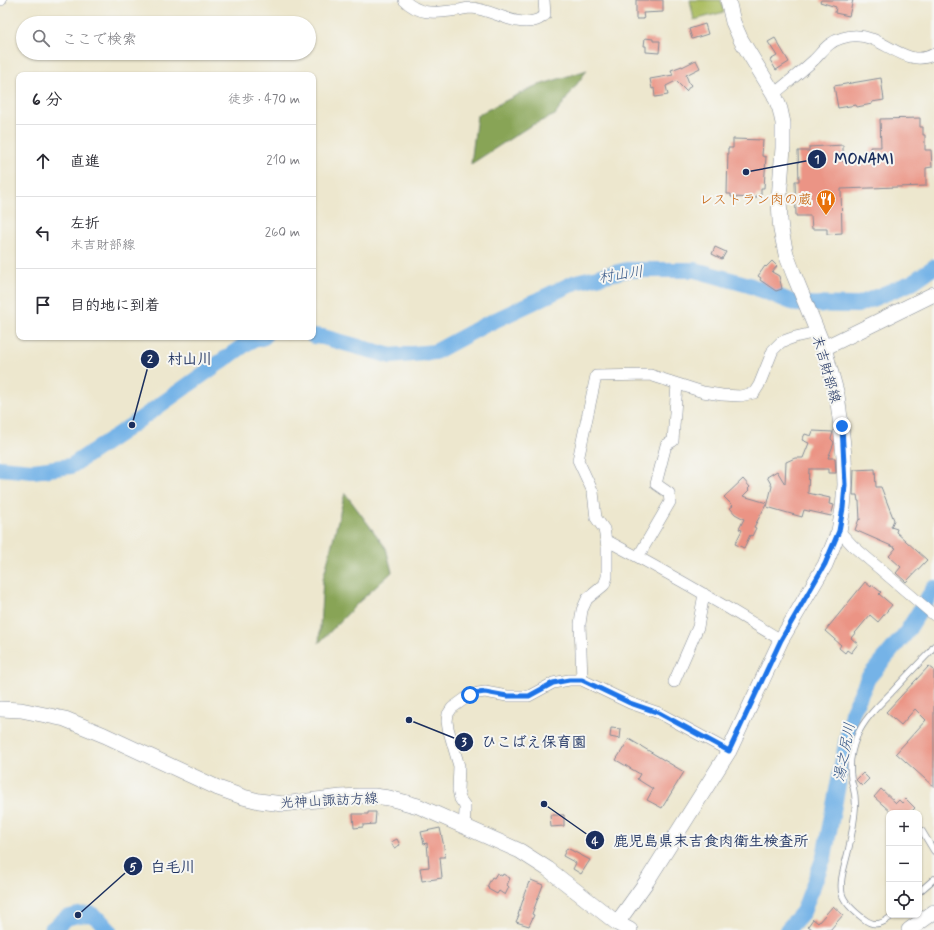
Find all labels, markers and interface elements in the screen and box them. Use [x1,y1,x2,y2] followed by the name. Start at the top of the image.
[16,16,316,60] search box
[30,27,52,49] icon: search
[62,30,137,50] text: ここで検索
[32,89,62,111] text: 6 分
[228,91,300,108] text: 徒歩 · 470 m
[807,145,902,172] callout: MONAMI
[32,150,54,172] icon: ahead
[834,150,894,170] text: MONAMI
[70,152,100,172] text: 直進
[266,152,300,169] text: 210 m
[814,152,820,168] text: 1
[815,188,837,216] restaurant icon: レストラン肉の蔵
[699,191,812,209] place label: レストラン肉の蔵
[70,214,100,234] text: 左折
[32,222,54,244] icon: left
[265,224,300,241] text: 260 m
[70,237,135,254] text: 末吉財部線
[597,262,645,288] water label: 村山川
[32,294,54,316] icon: arrive
[70,296,160,316] text: 目的地に到着
[808,333,844,405] street label: 末吉財部線
[140,345,221,372] callout: 村山川
[167,350,213,370] text: 村山川
[147,352,153,368] text: 2
[833,417,851,435] route end
[461,686,479,704] route start
[829,721,861,784] water label: 湯之尻川
[454,728,595,755] callout: ひこばえ保育園
[481,733,587,753] text: ひこばえ保育園
[461,735,467,751] text: 3
[280,789,378,813] street label: 光神山諏訪方線
[886,810,922,918] map controls
[886,810,922,846] button: +
[585,827,816,854] callout: 鹿児島県末吉食肉衛生検査所
[613,832,809,852] text: 鹿児島県末吉食肉衛生検査所
[592,834,599,850] text: 4
[886,846,922,882] button: −
[123,853,204,880] callout: 白毛川
[150,858,196,878] text: 白毛川
[129,860,137,876] text: 5
[886,882,922,918] button: locate

